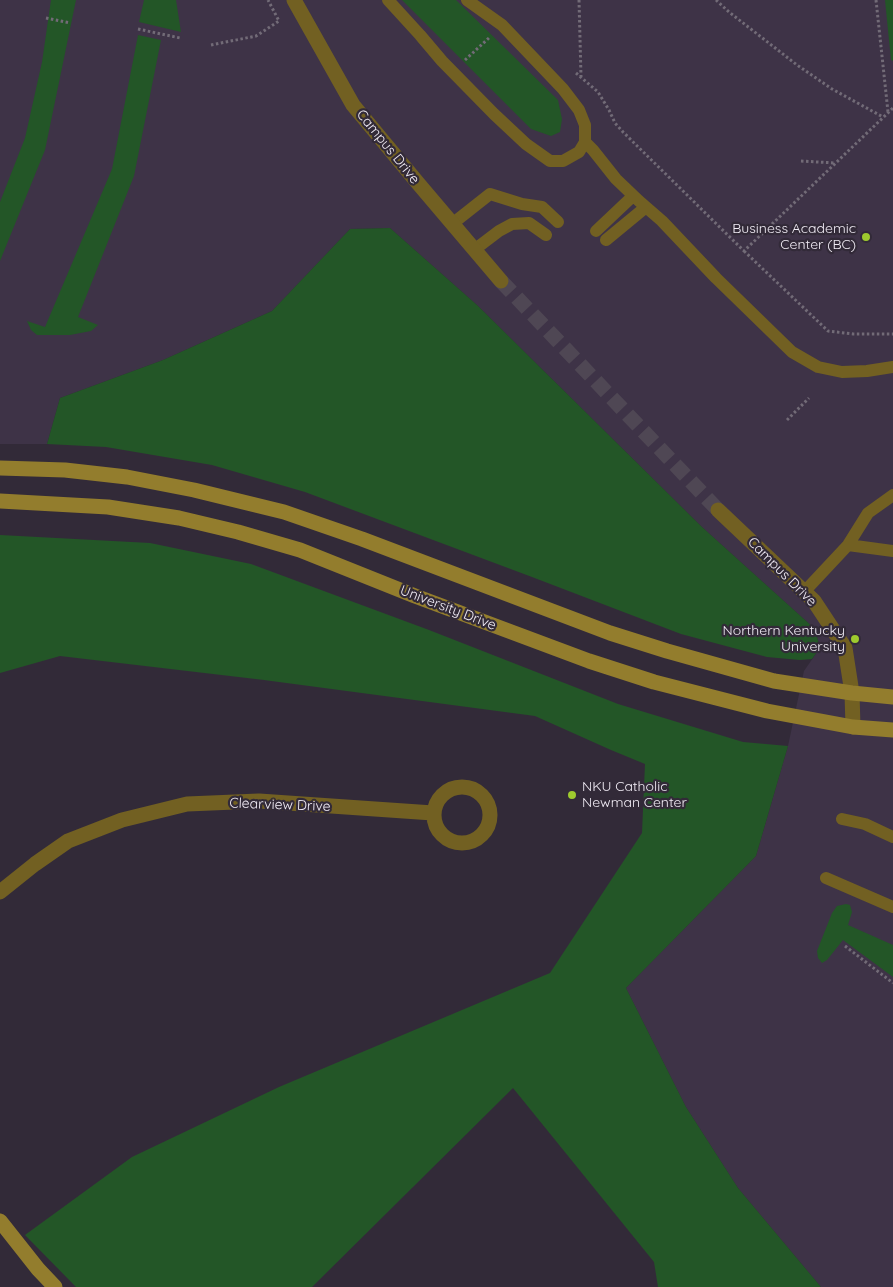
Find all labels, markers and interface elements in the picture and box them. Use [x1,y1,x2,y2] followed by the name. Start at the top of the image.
[353,106,423,188] street label: Campus Drive
[732,221,856,253] place label: Business Academic Center (BC)
[860,231,872,243] marker: Business Academic Center (BC)
[744,534,820,610] street label: Campus Drive
[398,582,498,634] street label: University Drive
[722,623,845,656] place label: Northern Kentucky University
[849,633,861,645] marker: Northern Kentucky University
[582,779,687,812] place label: NKU Catholic Newman Center
[566,789,578,801] marker: NKU Catholic Newman Center
[229,795,331,815] street label: Clearview Drive

